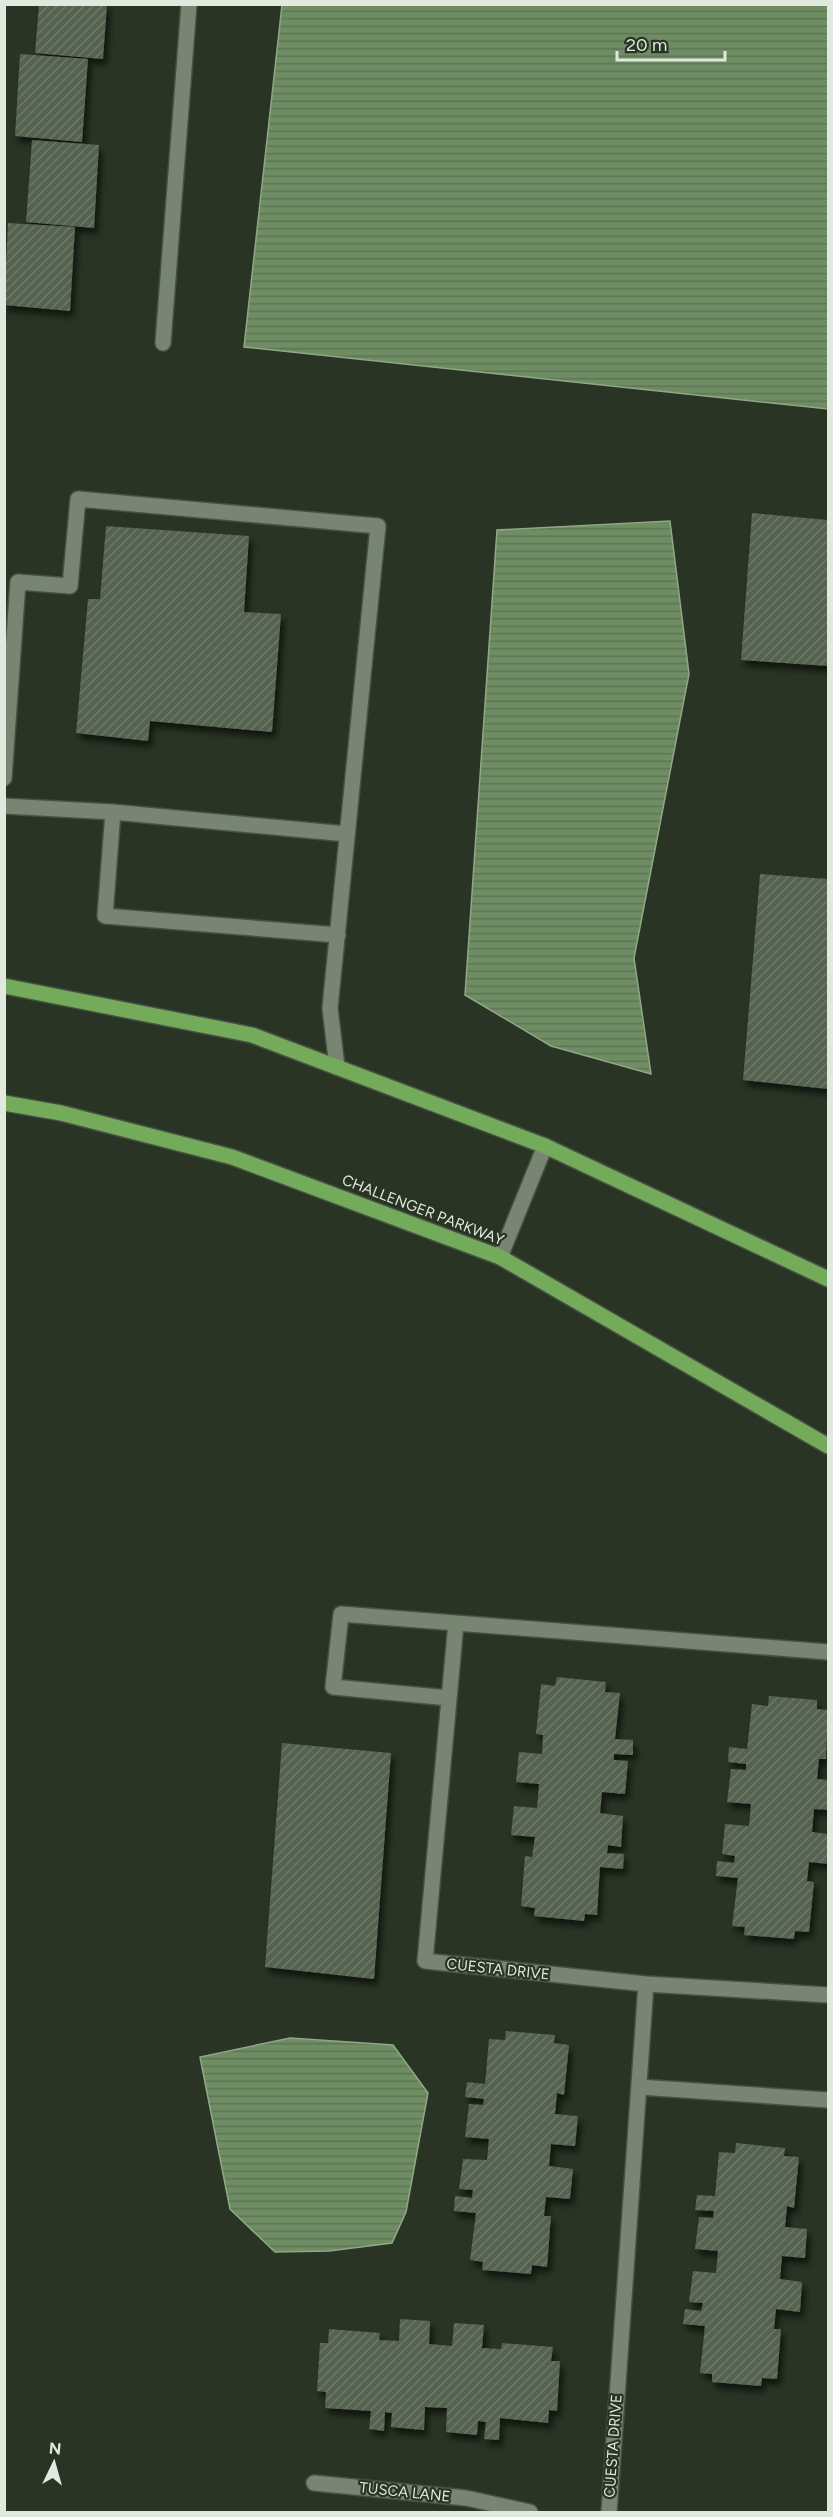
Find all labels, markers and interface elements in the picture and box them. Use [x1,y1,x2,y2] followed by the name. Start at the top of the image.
[617,24,725,62] scale bar
[626,34,667,56] text: 20 m
[339,1171,507,1249] street label: CHALLENGER PARKWAY
[445,1955,551,1983] street label: CUESTA DRIVE
[600,2394,626,2498] street label: CUESTA DRIVE
[24,2433,84,2493] north arrow
[48,2439,62,2459] text: N
[359,2478,451,2506] street label: TUSCA LANE

